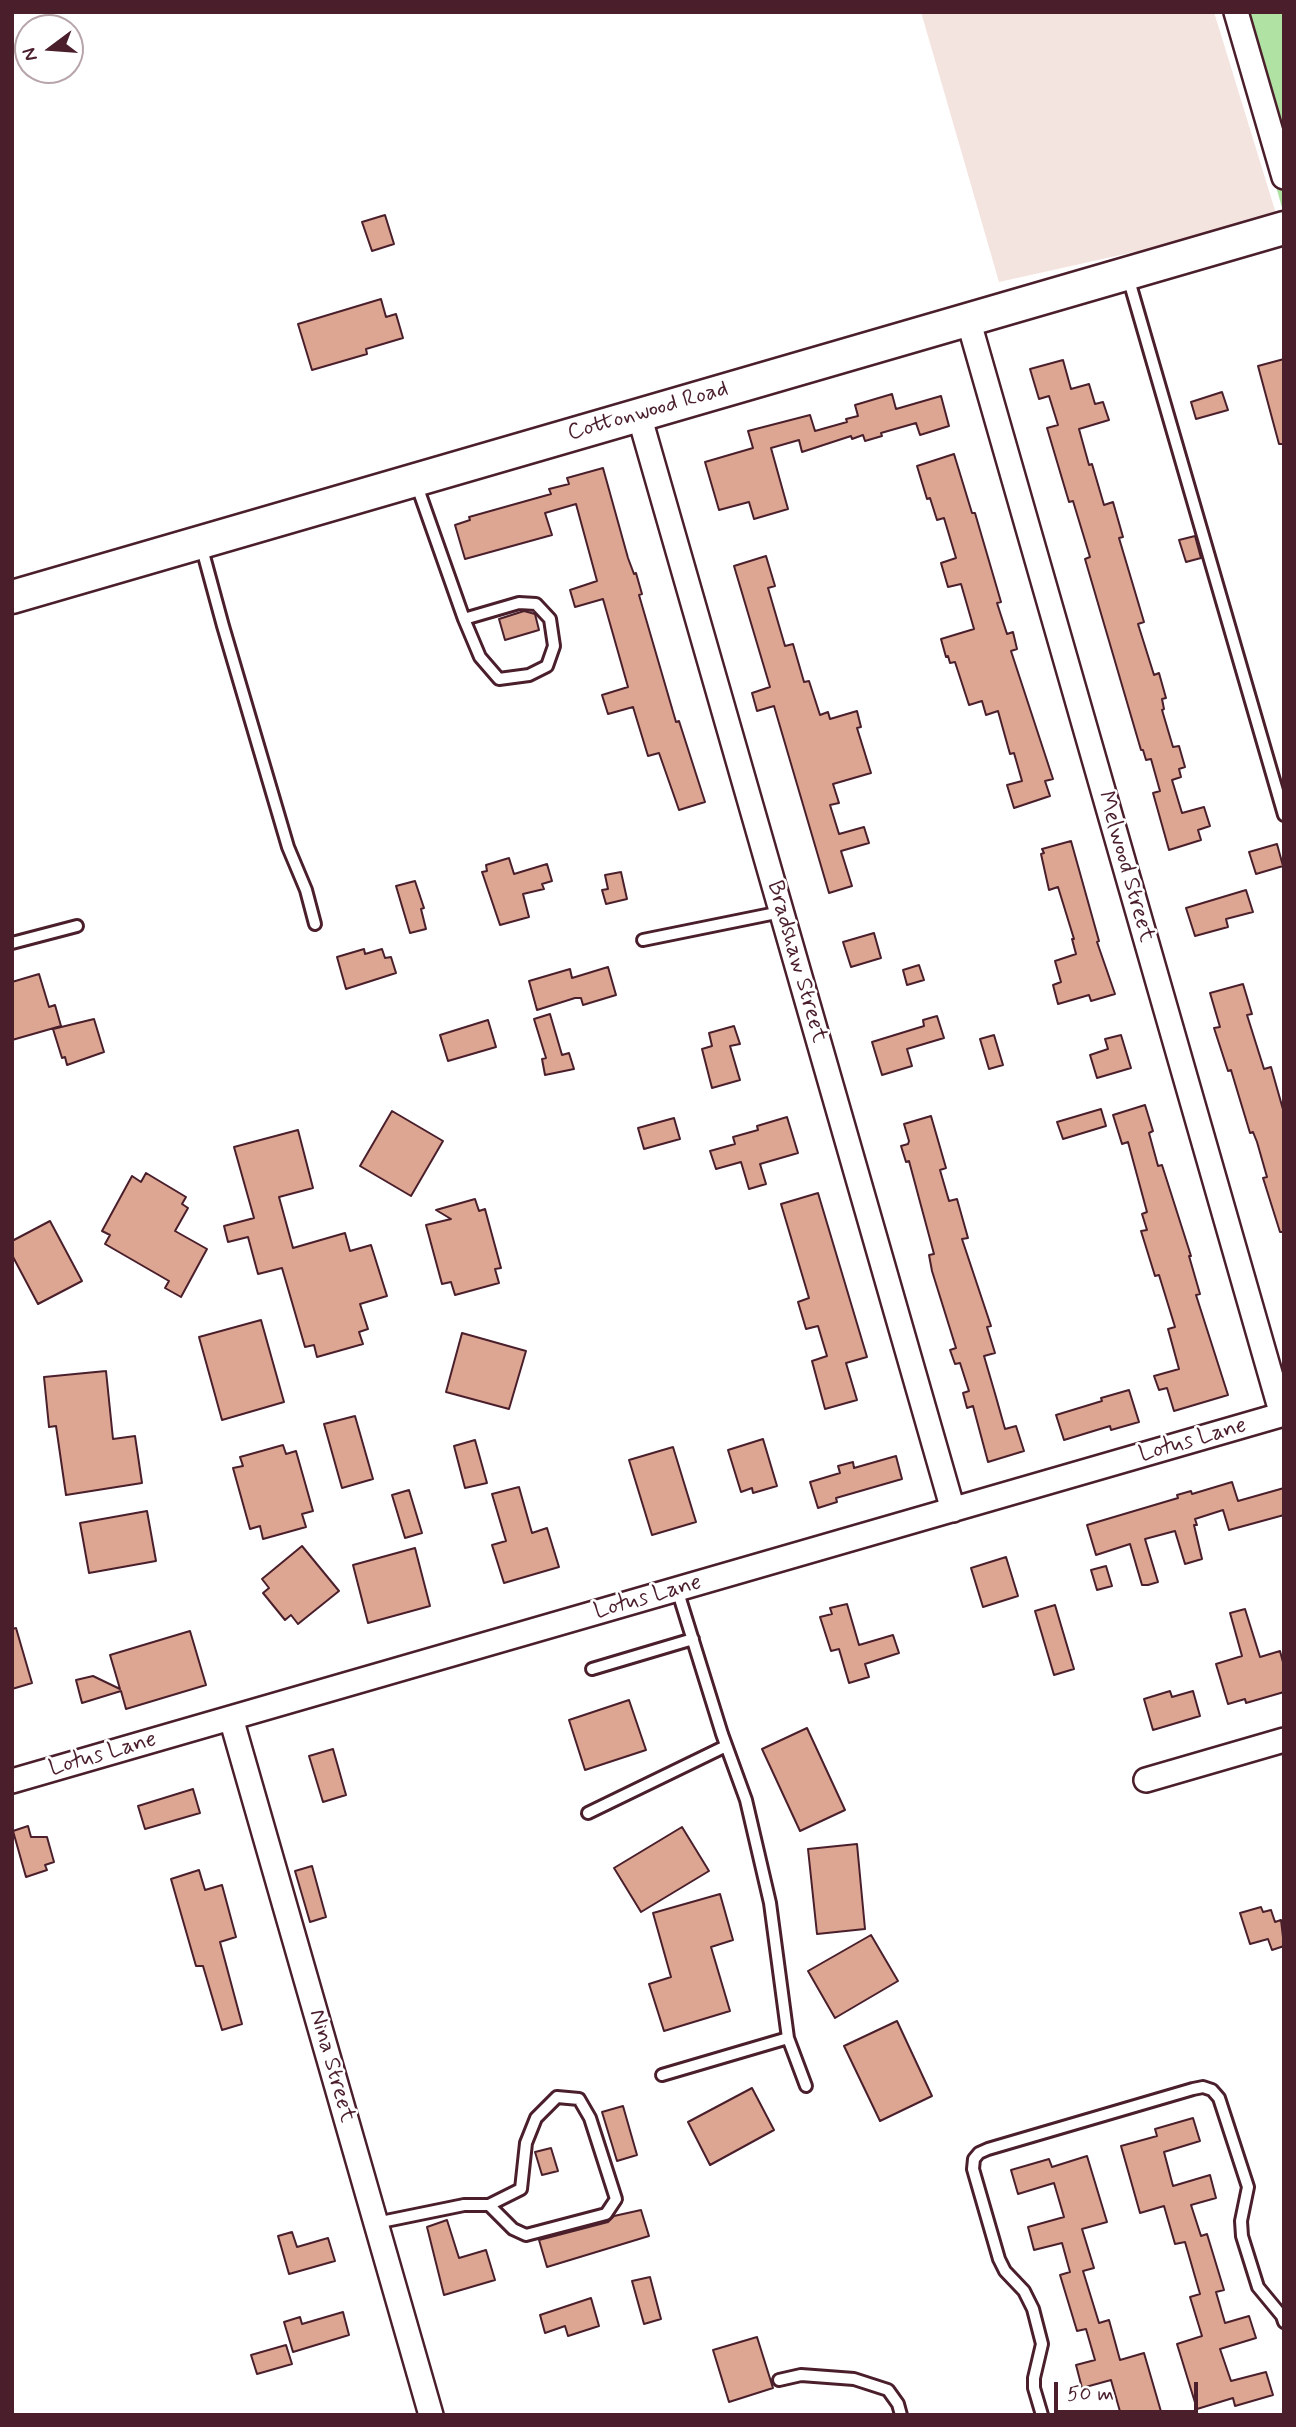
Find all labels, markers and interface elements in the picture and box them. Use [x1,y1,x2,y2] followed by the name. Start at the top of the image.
[14,14,84,84] north arrow
[16,45,44,64] text: N
[565,376,731,448] street label: Cottonwood Road
[1090,788,1160,946] street label: Melwood Street
[760,878,832,1046] street label: Bradshaw Street
[1136,1412,1250,1470] street label: Lotus Lane
[591,1569,705,1627] street label: Lotus Lane
[46,1726,160,1784] street label: Lotus Lane
[302,2006,360,2126] street label: Nina Street
[1058,2368,1202,2412] scale bar
[1067,2380,1114,2408] text: 50 m

